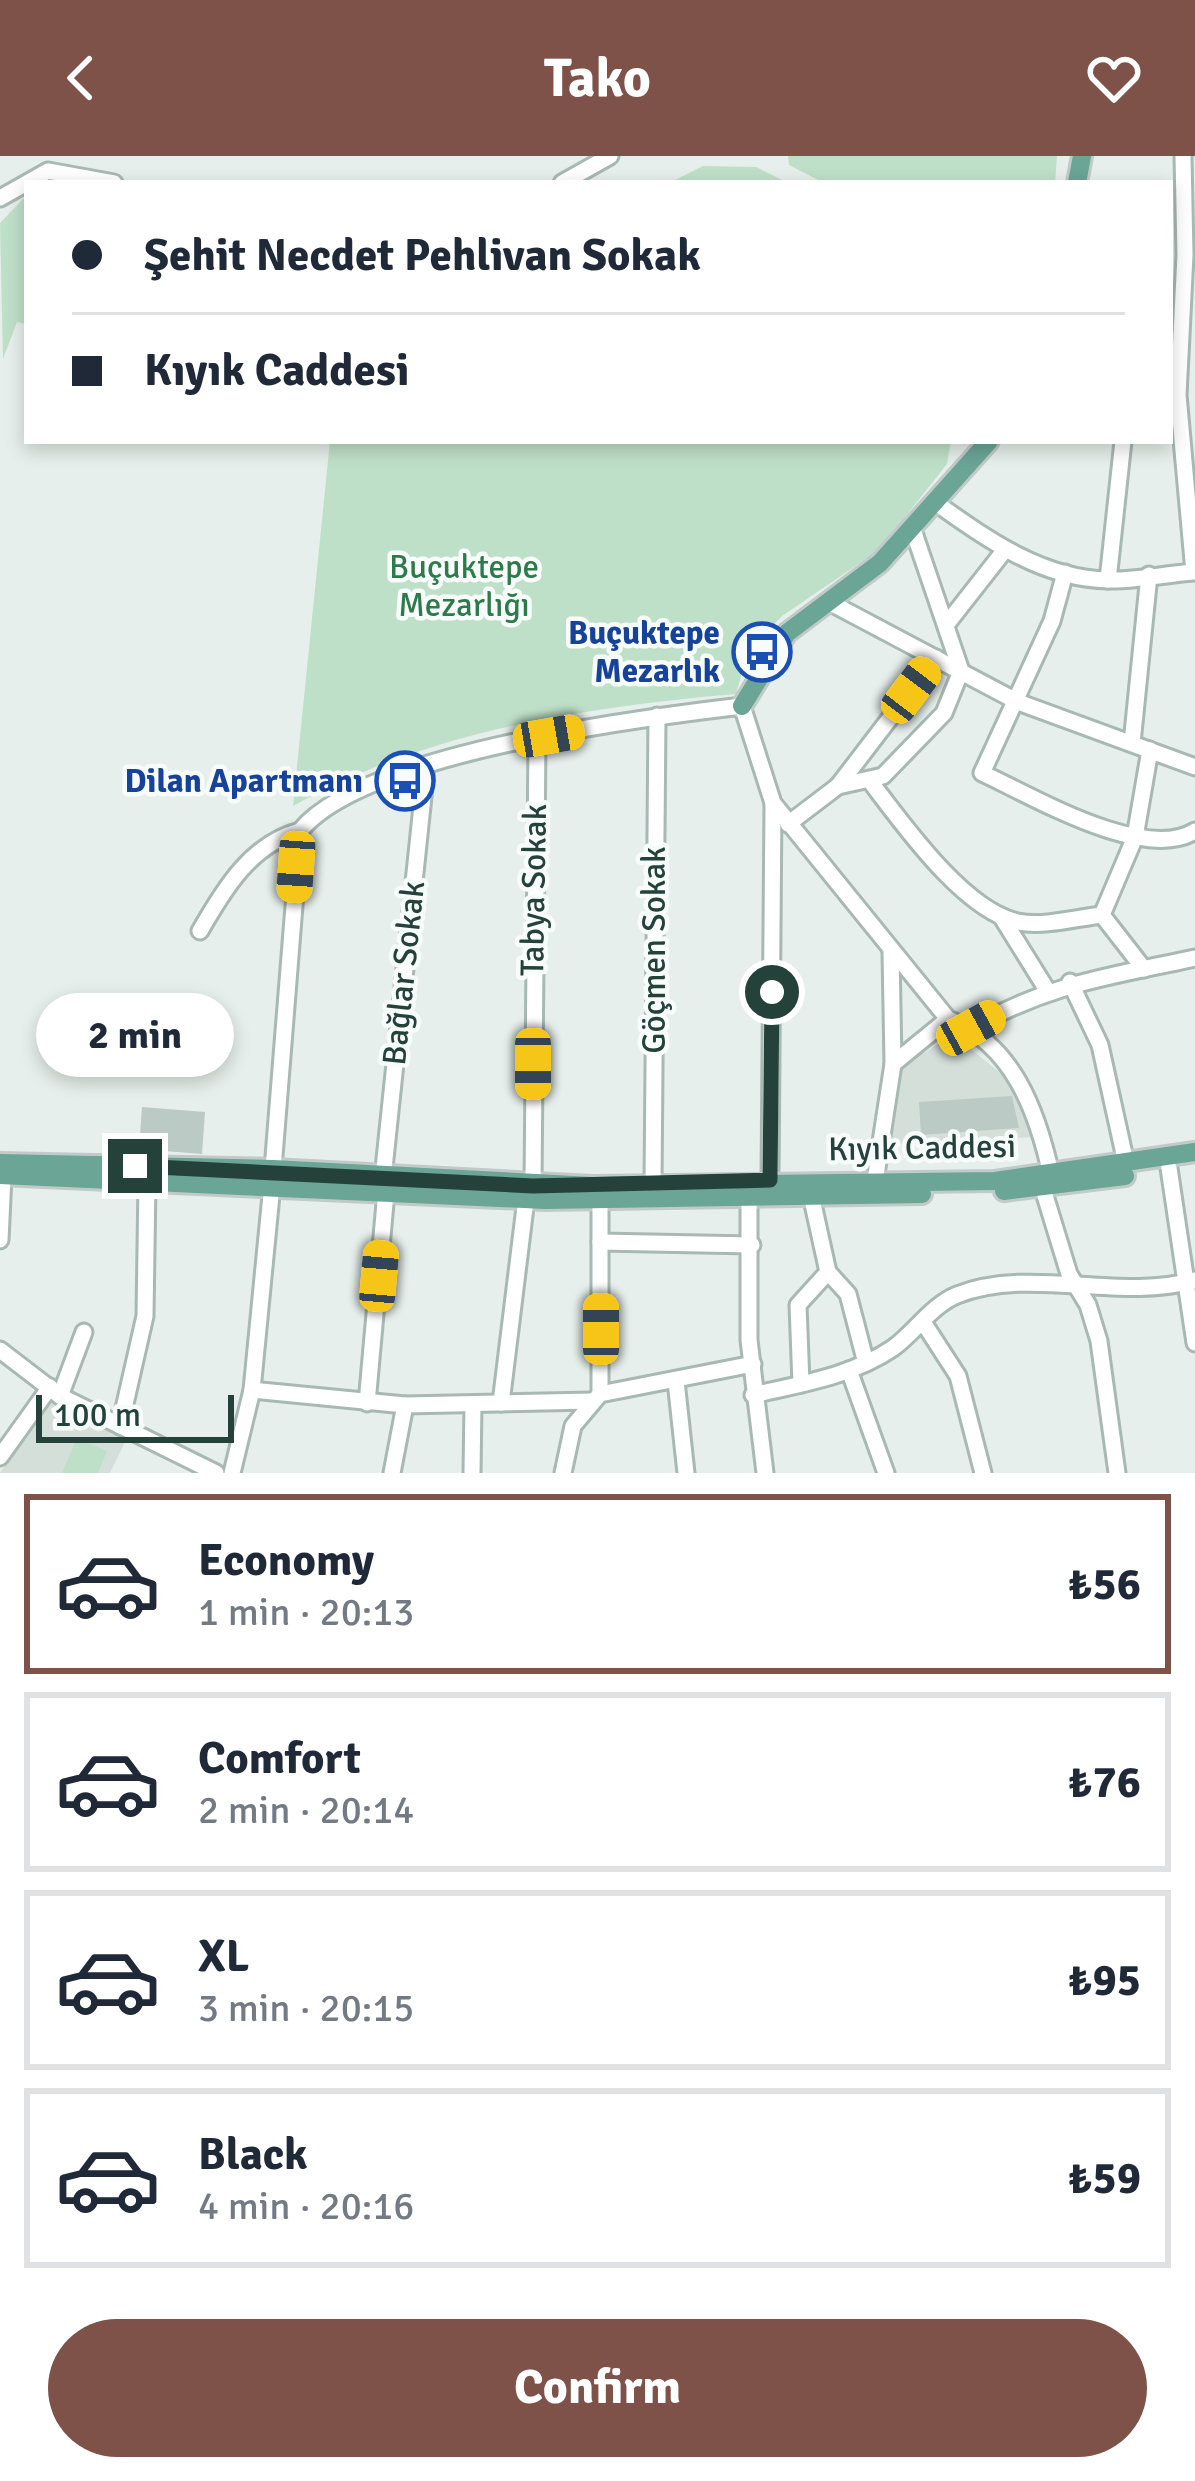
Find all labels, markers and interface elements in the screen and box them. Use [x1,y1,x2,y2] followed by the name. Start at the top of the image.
[48,45,114,111] icon: back
[544,45,651,112] text: Tako
[1081,45,1147,111] icon: heart
[144,228,701,283] text: Şehit Necdet Pehlivan Sokak
[144,343,409,398] text: Kıyık Caddesi
[389,547,539,626] park label: Buçuktepe Mezarlığı
[568,613,721,692] place label: Buçuktepe Mezarlık
[731,621,793,683] bus stop icon: Buçuktepe Mezarlık
[875,650,947,730] car
[510,712,588,760] car
[374,750,436,812] bus stop icon: Dilan Apartmanı
[125,761,363,802] place label: Dilan Apartmanı
[512,804,556,976] street label: Tabya Sokak
[276,830,316,904] car
[634,846,675,1054] street label: Göçmen Sokak
[374,879,434,1067] street label: Bağlar Sokak
[745,965,799,1019] route start
[36,992,234,1076] callout: 2 min
[931,995,1011,1061] car
[88,1011,182,1059] text: 2 min
[515,1028,551,1100] car
[828,1126,1016,1170] street label: Kıyık Caddesi
[108,1139,162,1193] route end
[358,1239,400,1313] car
[583,1293,619,1365] car
[36,1389,234,1442] scale bar
[54,1395,141,1436] text: 100 m
[54,1530,162,1638] icon: car
[198,1533,374,1588] text: Economy
[1068,1557,1141,1612] text: ₺56
[198,1588,414,1636] text: 1 min · 20:13
[54,1728,162,1836] icon: car
[198,1731,361,1786] text: Comfort
[1068,1755,1141,1810] text: ₺76
[198,1786,414,1834] text: 2 min · 20:14
[54,1926,162,2034] icon: car
[198,1929,249,1984] text: XL
[1068,1953,1141,2008] text: ₺95
[198,1984,414,2032] text: 3 min · 20:15
[54,2124,162,2232] icon: car
[198,2127,308,2182] text: Black
[1068,2151,1141,2206] text: ₺59
[198,2182,414,2230] text: 4 min · 20:16
[48,2319,1147,2457] button: Confirm

